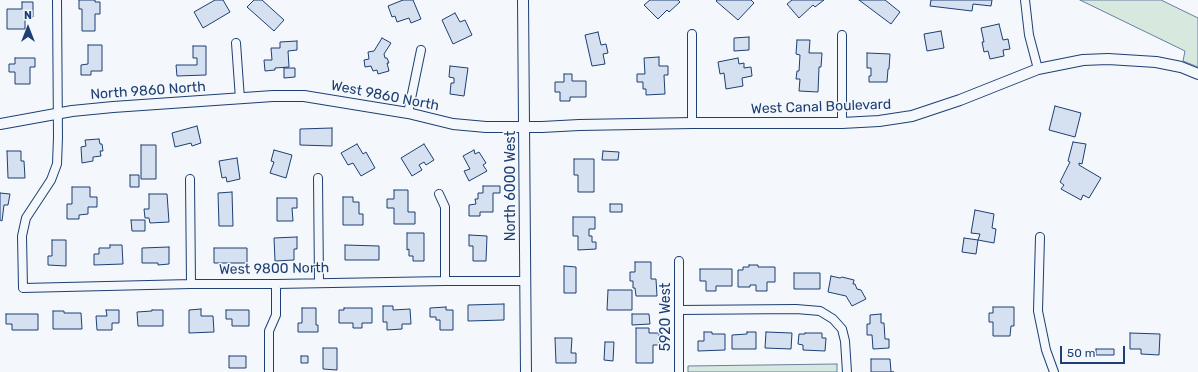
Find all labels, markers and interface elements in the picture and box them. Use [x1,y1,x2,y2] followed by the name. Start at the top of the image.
[8,8,48,48] north arrow
[24,9,32,22] text: N
[329,77,441,115] street label: West 9860 North
[90,79,206,103] street label: North 9860 North
[751,96,891,118] street label: West Canal Boulevard
[503,131,519,241] street label: North 6000 West
[219,260,329,278] street label: West 9800 North
[658,283,674,351] street label: 5920 West
[1062,338,1127,364] scale bar
[1067,346,1095,360] text: 50 m

